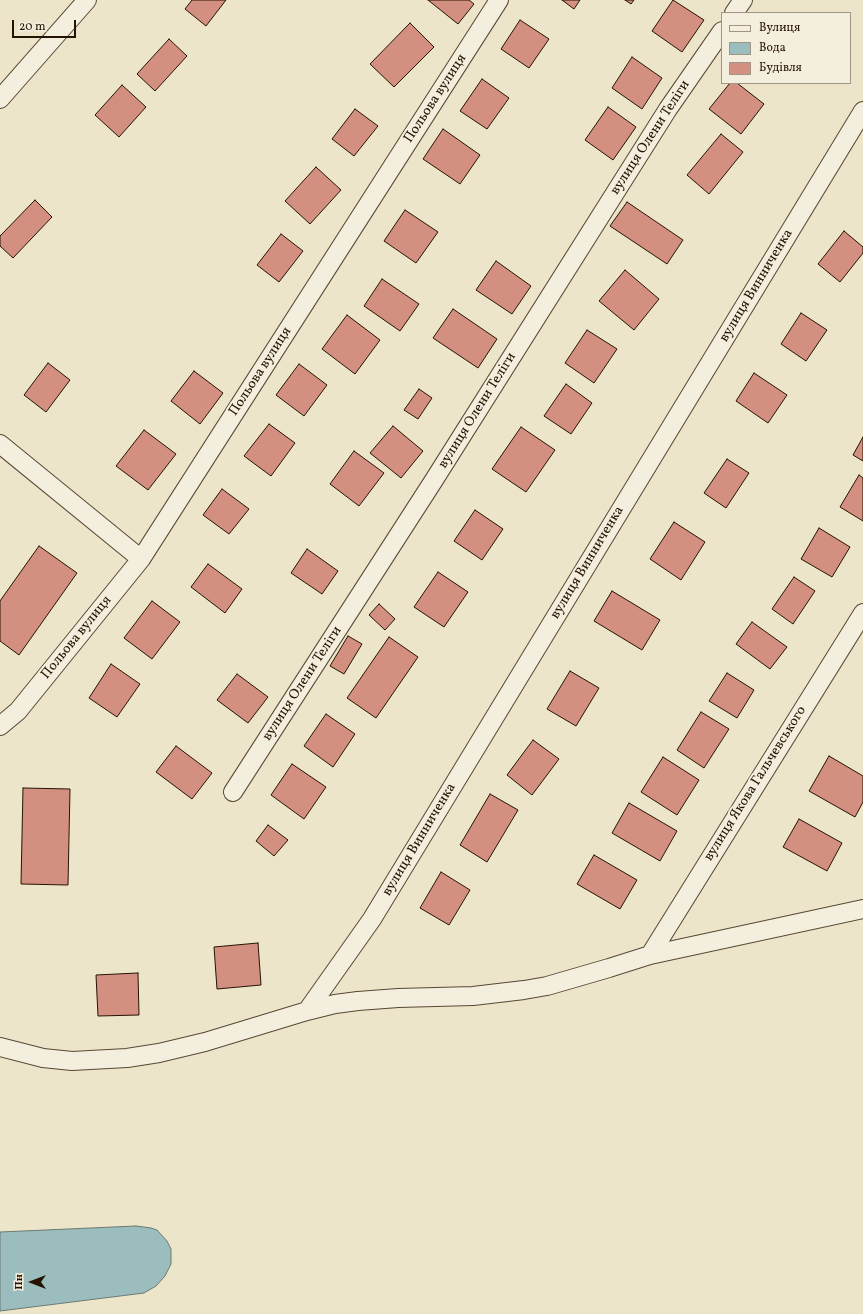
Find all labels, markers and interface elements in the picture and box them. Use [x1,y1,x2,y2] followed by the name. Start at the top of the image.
[14,12,78,38] scale bar
[721,12,851,84] legend
[19,19,46,35] text: 20 m
[759,20,800,36] text: Вулиця
[759,40,786,56] text: Вода
[401,51,471,147] street label: Польова вулиця
[759,60,802,76] text: Будівля
[608,78,694,198] street label: вулиця Олени Теліги
[717,227,797,345] street label: вулиця Винниченка
[226,324,296,420] street label: Польова вулиця
[436,350,520,472] street label: вулиця Олени Теліги
[548,504,628,622] street label: вулиця Винниченка
[38,593,116,683] street label: Польова вулиця
[260,624,346,744] street label: вулиця Олени Теліги
[701,703,811,865] street label: вулиця Якова Гальчевського
[380,781,460,899] street label: вулиця Винниченка
[12,1262,52,1302] north arrow
[12,1274,27,1290] text: Пн

